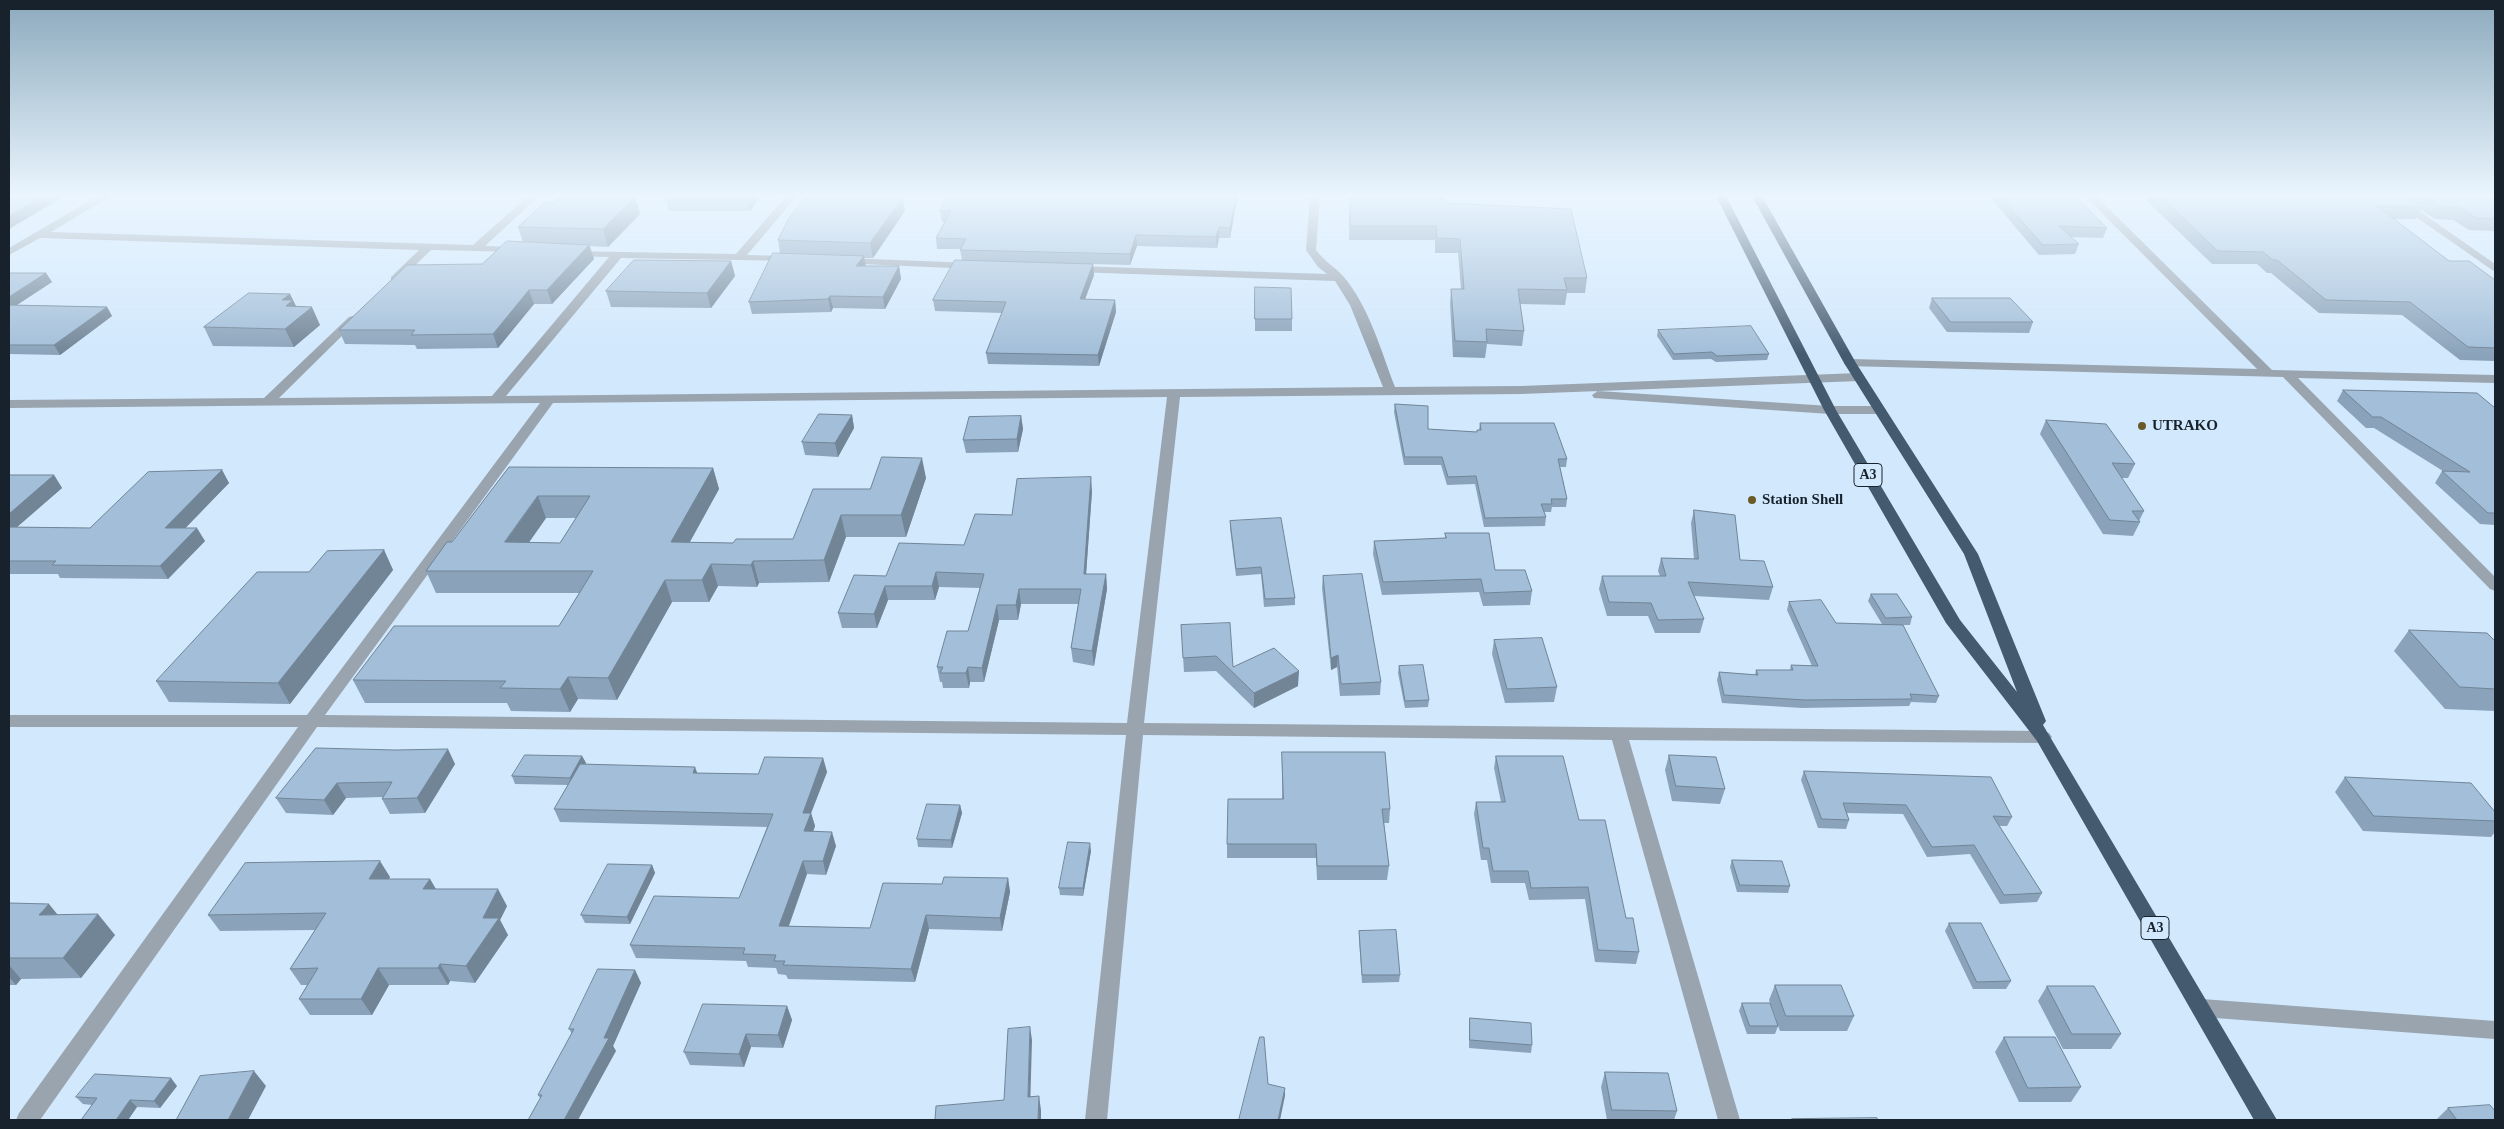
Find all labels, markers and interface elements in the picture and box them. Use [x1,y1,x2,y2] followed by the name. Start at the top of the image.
[2152,417,2218,435] place label: UTRAKO
[2136,420,2148,432] marker: UTRAKO
[1854,464,1882,486] road number: A3
[1762,491,1843,509] place label: Station Shell
[1746,494,1758,506] marker: Station Shell
[2141,916,2169,940] road number: A3

